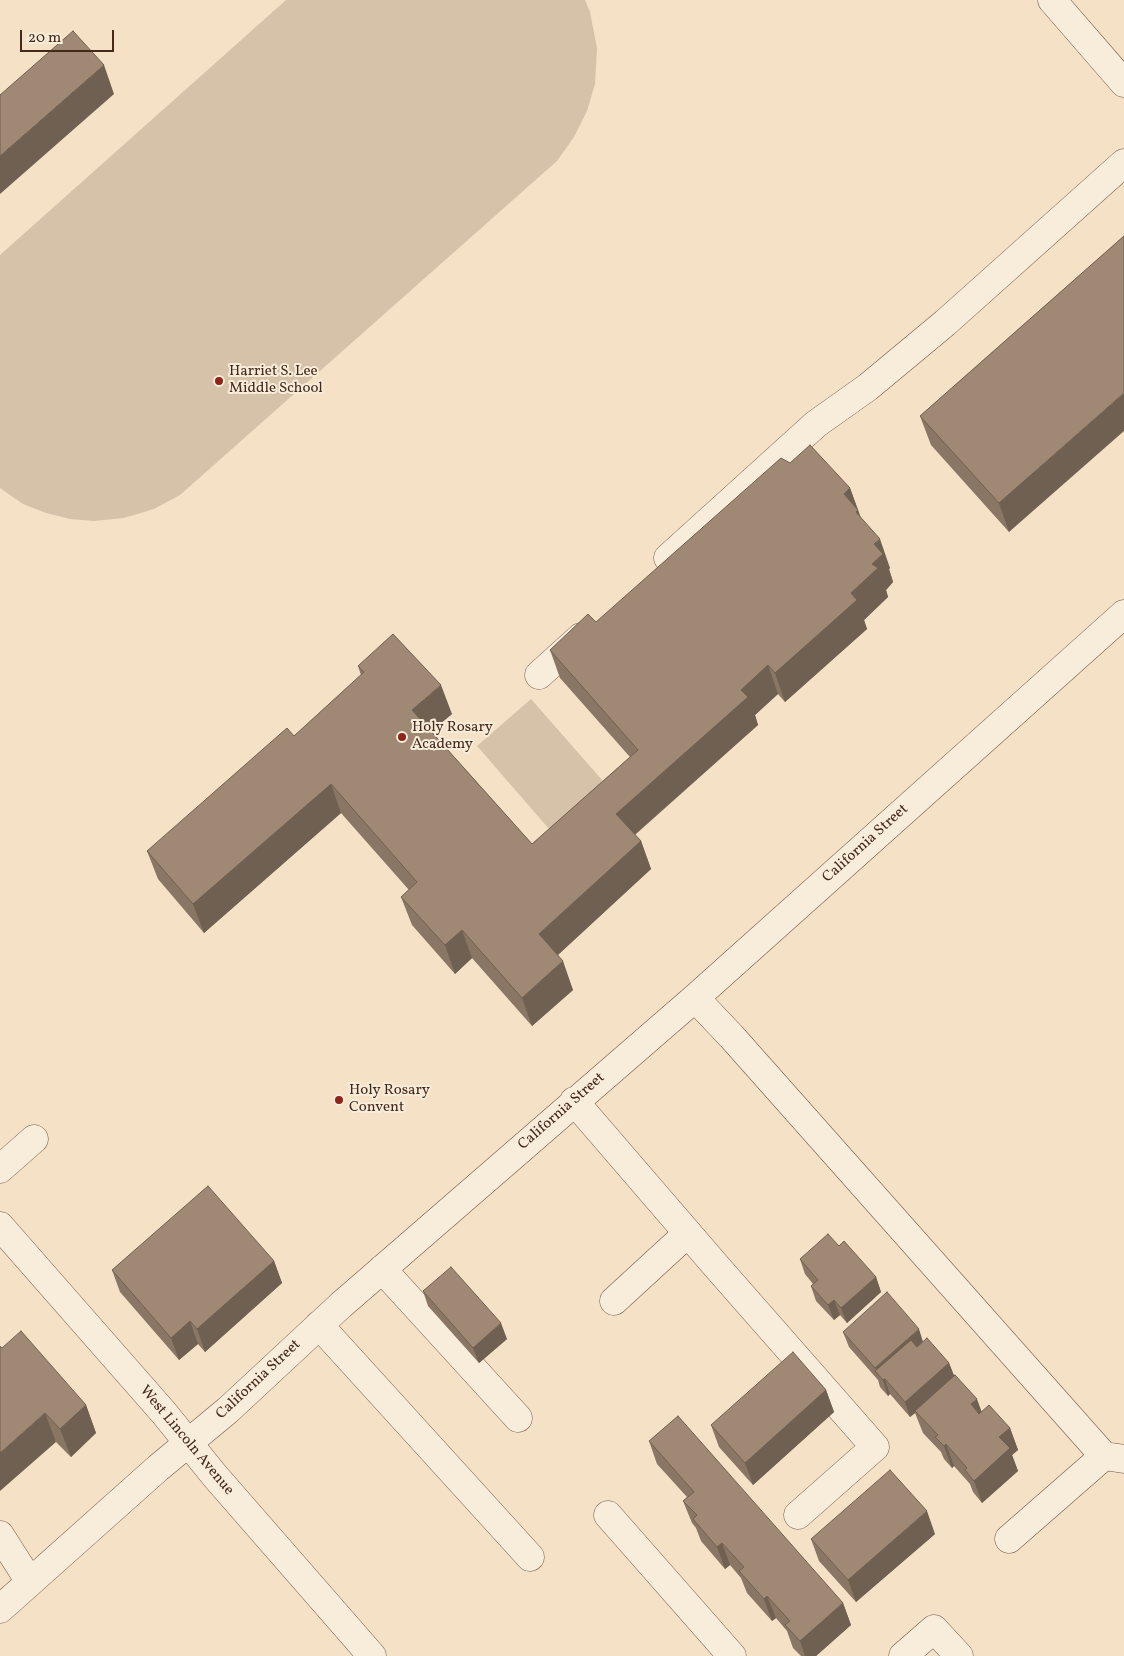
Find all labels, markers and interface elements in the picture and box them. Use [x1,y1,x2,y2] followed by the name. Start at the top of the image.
[22,20,116,52] scale bar
[28,28,61,49] text: 20 m
[229,363,323,398] place label: Harriet S. Lee Middle School
[213,375,225,387] marker: Harriet S. Lee Middle School
[412,719,493,754] place label: Holy Rosary Academy
[396,731,408,743] marker: Holy Rosary Academy
[820,801,912,887] street label: California Street
[515,1069,609,1155] street label: California Street
[349,1082,430,1117] place label: Holy Rosary Convent
[333,1094,345,1106] marker: Holy Rosary Convent
[213,1336,305,1424] street label: California Street
[135,1383,237,1499] street label: West Lincoln Avenue

